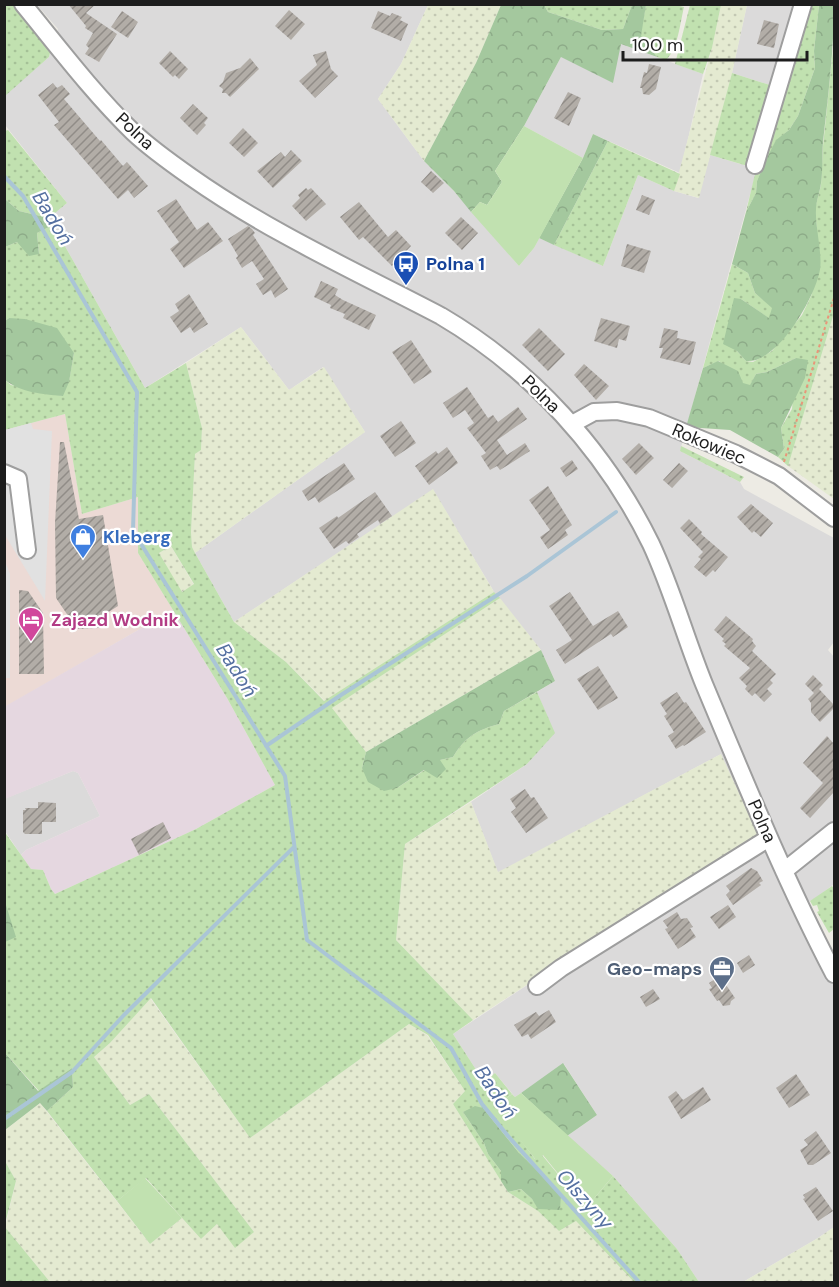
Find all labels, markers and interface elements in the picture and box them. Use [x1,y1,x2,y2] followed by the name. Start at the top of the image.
[623,24,808,62] scale bar
[632,33,683,57] text: 100 m
[110,107,160,155] street label: Polna
[27,186,79,250] water label: Badoń
[391,249,421,287] bus stop icon: Polna 1
[426,252,485,276] place label: Polna 1
[517,370,565,418] street label: Polna
[668,418,750,470] street label: Rokowiec
[68,522,98,560] shop icon: Kleberg
[103,525,171,549] place label: Kleberg
[16,605,46,643] hotel icon: Zajazd Wodnik
[51,608,179,632] place label: Zajazd Wodnik
[210,638,264,702] water label: Badoń
[742,796,782,846] street label: Polna
[707,954,737,992] office icon: Geo-maps
[607,957,702,981] place label: Geo-maps
[469,1060,523,1124] water label: Badoń
[551,1163,620,1235] water label: Olszyny

